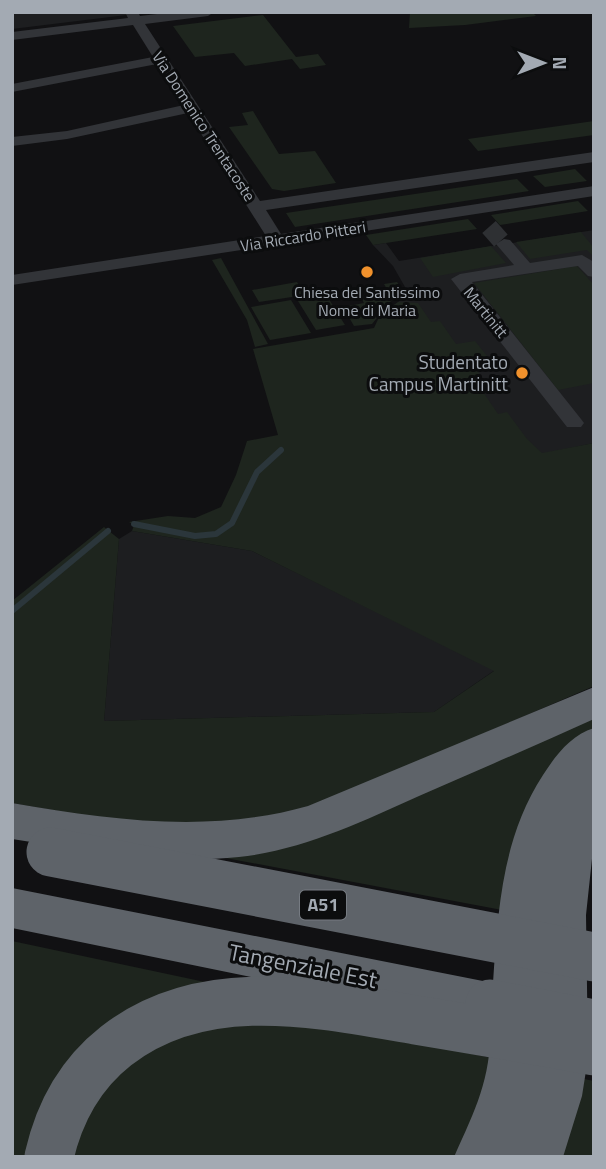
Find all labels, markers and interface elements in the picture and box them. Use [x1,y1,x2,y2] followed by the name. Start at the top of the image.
[508,28,578,98] north arrow
[146,46,262,206] street label: Via Domenico Trentacoste
[546,56,575,70] text: N
[239,214,367,258] street label: Via Riccardo Pitteri
[359,264,375,280] marker: Chiesa del Santissimo Nome di Maria
[294,280,440,322] place label: Chiesa del Santissimo Nome di Maria
[458,281,514,343] street label: Martinitt
[369,347,508,398] place label: Studentato Campus Martinitt
[514,365,530,381] marker: Studentato Campus Martinitt
[300,890,346,920] road number: A51
[226,934,380,997] street label: Tangenziale Est

